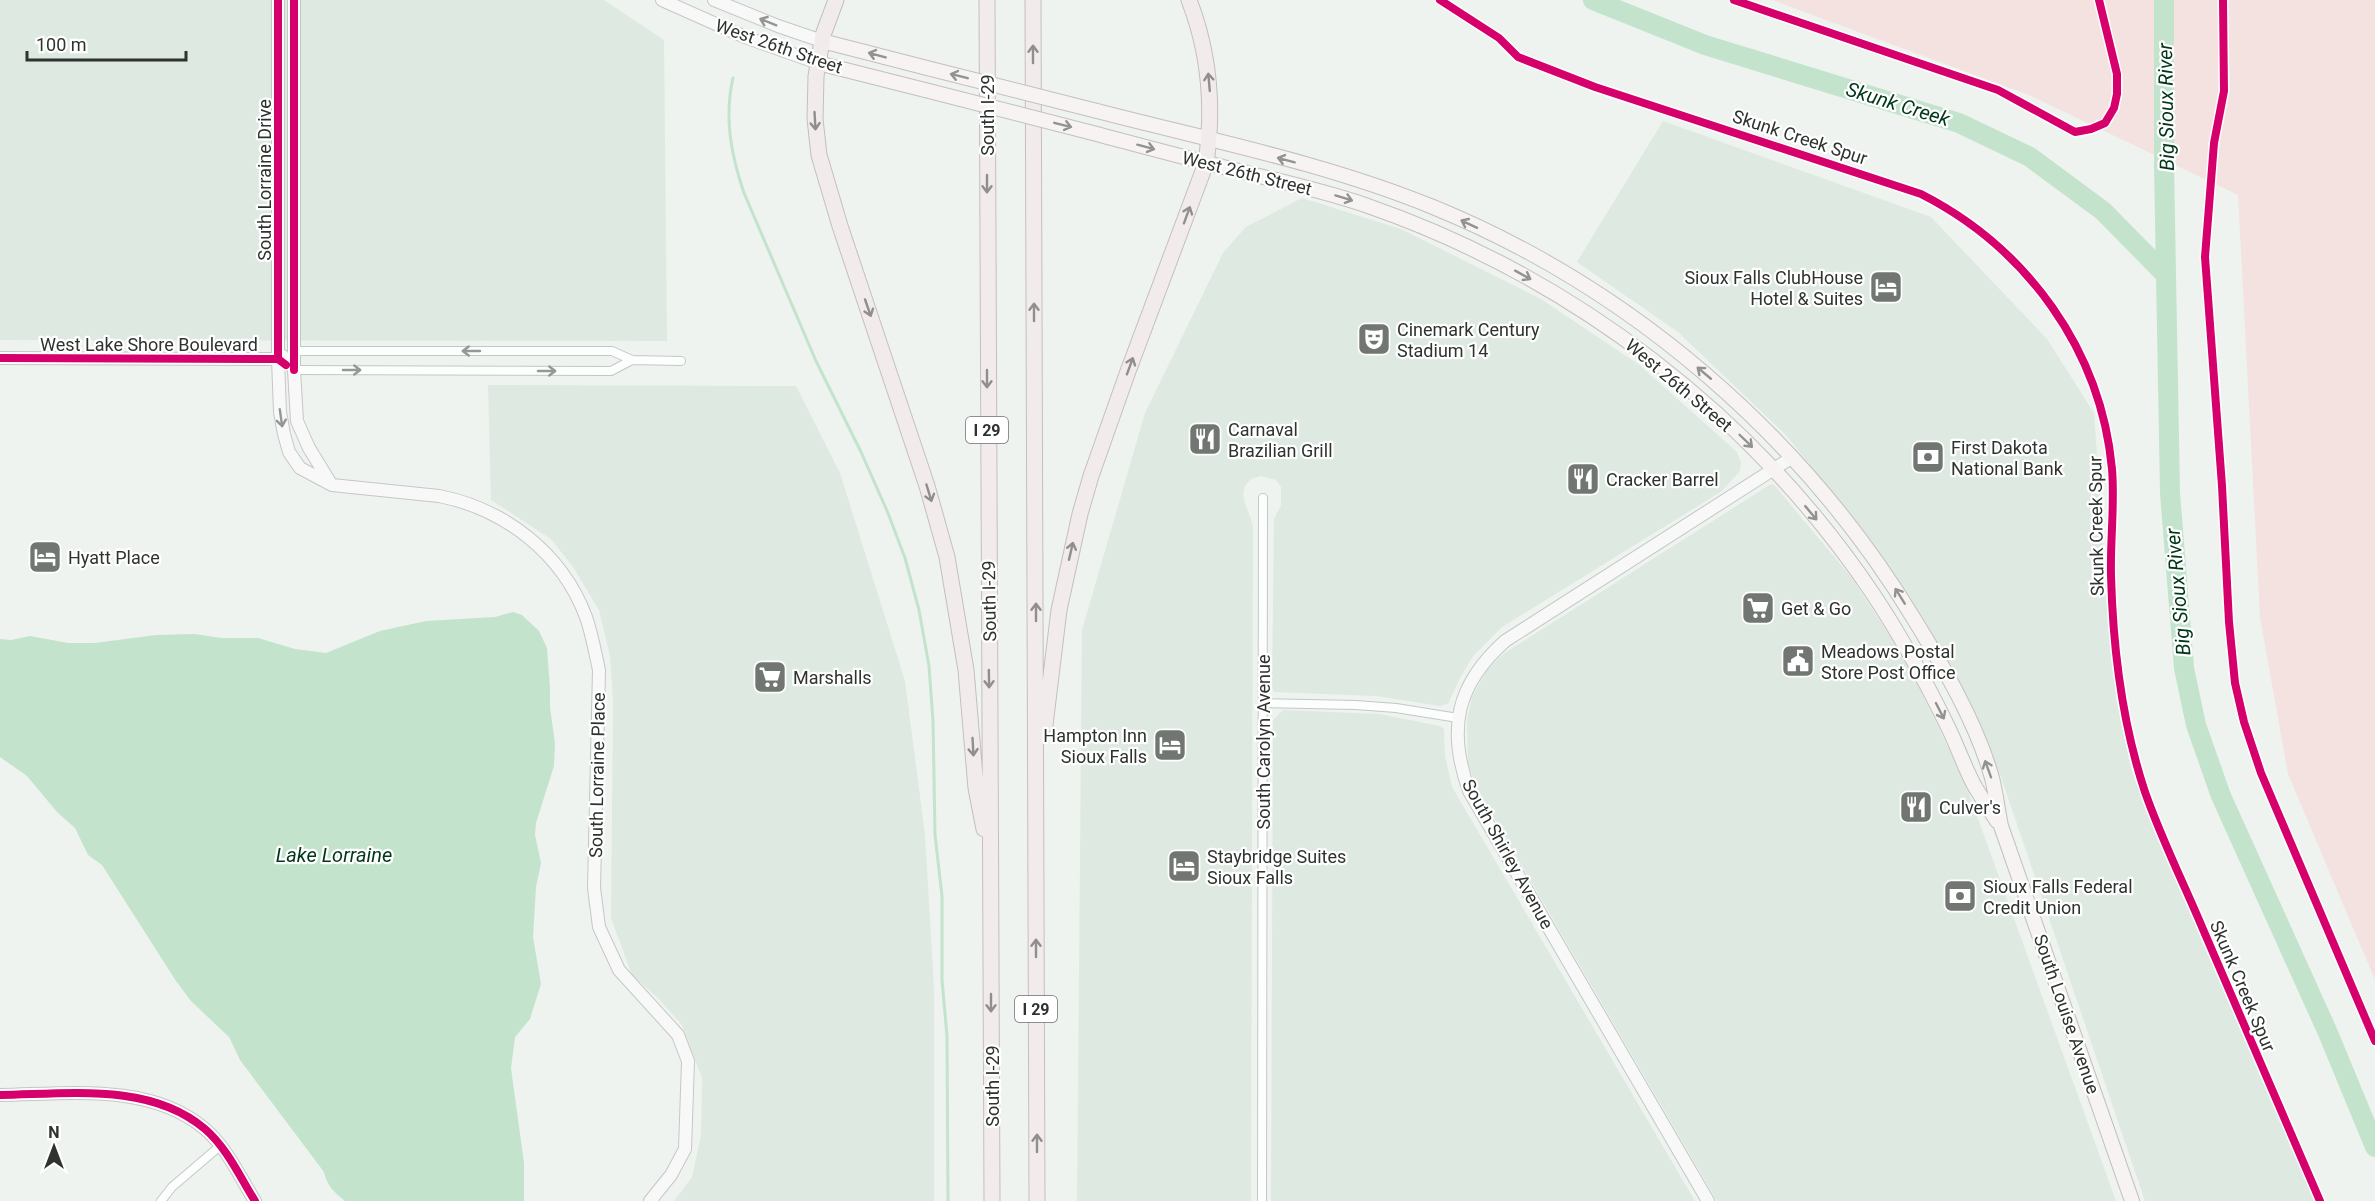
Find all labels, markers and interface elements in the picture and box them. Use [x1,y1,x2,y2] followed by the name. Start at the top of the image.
[713,14,845,78] street label: West 26th Street
[759,16,777,27] one-way arrow
[27,24,186,62] scale bar
[36,34,87,55] text: 100 m
[2153,41,2179,171] water label: Big Sioux River
[1027,44,1039,64] one-way arrow
[867,48,886,60] one-way arrow
[950,70,969,81] one-way arrow
[1203,72,1214,92] one-way arrow
[977,74,998,156] street label: South I-29
[1843,77,1954,131] water label: Skunk Creek
[254,99,275,261] street label: South Lorraine Drive
[1730,105,1870,169] street label: Skunk Creek Spur
[810,110,821,130] one-way arrow
[1054,120,1073,132] one-way arrow
[1136,142,1155,153] one-way arrow
[1180,147,1314,199] street label: West 26th Street
[1277,154,1296,165] one-way arrow
[981,174,993,194] one-way arrow
[1334,193,1353,204] one-way arrow
[1182,207,1193,225] one-way arrow
[1461,217,1479,229] one-way arrow
[1684,267,1863,309] place label: Sioux Falls ClubHouse Hotel & Suites
[1868,269,1904,305] hotel icon: Sioux Falls ClubHouse Hotel & Suites
[1513,270,1531,281] one-way arrow
[863,298,874,317] one-way arrow
[1028,302,1040,322] one-way arrow
[1397,319,1540,361] place label: Cinemark Century Stadium 14
[1356,321,1392,357] theatre icon: Cinemark Century Stadium 14
[40,334,258,355] street label: West Lake Shore Boulevard
[1621,334,1737,436] street label: West 26th Street
[461,345,481,357] one-way arrow
[1125,357,1136,375] one-way arrow
[342,364,362,376] one-way arrow
[537,365,557,377] one-way arrow
[1697,366,1712,380] one-way arrow
[981,369,993,389] one-way arrow
[276,407,287,427] one-way arrow
[966,417,1008,443] road number: I 29
[1228,419,1333,461] place label: Carnaval Brazilian Grill
[1187,421,1223,457] restaurant icon: Carnaval Brazilian Grill
[1738,434,1753,449] one-way arrow
[1951,437,2064,479] place label: First Dakota National Bank
[1910,439,1946,475] bank icon: First Dakota National Bank
[2084,456,2108,596] street label: Skunk Creek Spur
[1565,461,1601,497] restaurant icon: Cracker Barrel
[1606,469,1719,490] place label: Cracker Barrel
[924,483,935,502] one-way arrow
[1804,505,1818,520] one-way arrow
[2160,526,2196,657] water label: Big Sioux River
[27,539,63,575] hotel icon: Hyatt Place
[1066,542,1077,562] one-way arrow
[68,547,160,568] place label: Hyatt Place
[978,560,1000,642] street label: South I-29
[1894,588,1906,605] one-way arrow
[1740,590,1776,626] supermarket icon: Get & Go
[1781,598,1851,619] place label: Get & Go
[1030,602,1042,622] one-way arrow
[1821,641,1955,683] place label: Meadows Postal Store Post Office
[1780,643,1816,679] public building icon: Meadows Postal Store Post Office
[1253,655,1274,830] street label: South Carolyn Avenue
[752,659,788,695] supermarket icon: Marshalls
[793,667,872,688] place label: Marshalls
[984,669,995,689] one-way arrow
[585,692,609,858] street label: South Lorraine Place
[1935,701,1946,719] one-way arrow
[1043,725,1147,767] place label: Hampton Inn Sioux Falls
[1152,727,1188,763] hotel icon: Hampton Inn Sioux Falls
[967,736,978,756] one-way arrow
[1982,761,1993,779] one-way arrow
[1458,775,1558,933] street label: South Shirley Avenue
[1898,789,1934,825] restaurant icon: Culver's
[1939,797,2001,818] place label: Culver's
[276,843,392,867] water label: Lake Lorraine
[1207,846,1346,888] place label: Staybridge Suites Sioux Falls
[1166,848,1202,884] hotel icon: Staybridge Suites Sioux Falls
[1983,876,2133,918] place label: Sioux Falls Federal Credit Union
[1942,878,1978,914] bank icon: Sioux Falls Federal Credit Union
[2206,917,2280,1055] street label: Skunk Creek Spur
[2030,931,2104,1097] street label: South Louise Avenue
[1031,938,1042,958] one-way arrow
[985,993,997,1013] one-way arrow
[1015,996,1057,1022] road number: I 29
[982,1045,1003,1127] street label: South I-29
[24,1117,84,1177] north arrow
[48,1123,60,1142] text: N
[1031,1133,1043,1153] one-way arrow

